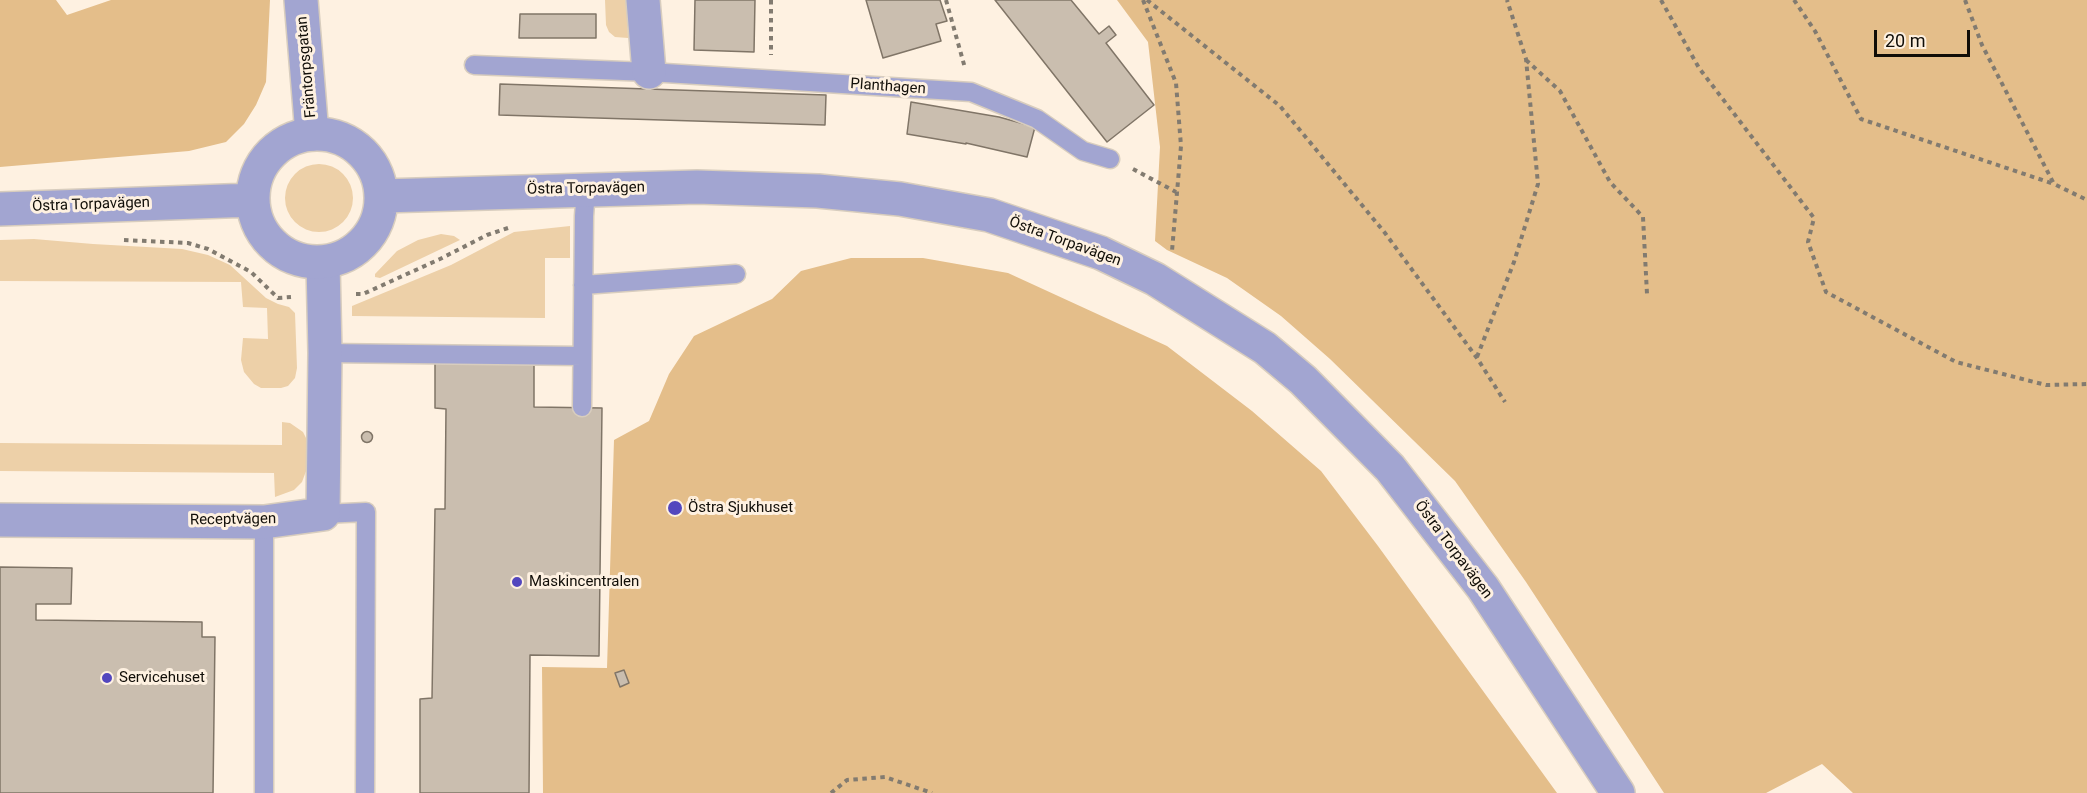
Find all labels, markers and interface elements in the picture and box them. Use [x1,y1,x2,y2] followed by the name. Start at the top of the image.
[294,15,320,119] street label: Fräntorpsgatan
[1877,18,1973,56] scale bar
[1885,30,1925,51] text: 20 m
[850,75,926,99] street label: Planthagen
[527,179,645,199] street label: Östra Torpavägen
[32,194,150,216] street label: Östra Torpavägen
[1007,213,1123,271] street label: Östra Torpavägen
[1410,497,1496,603] street label: Östra Torpavägen
[666,499,684,517] marker: Östra Sjukhuset
[688,499,793,517] place label: Östra Sjukhuset
[190,510,276,530] street label: Receptvägen
[529,573,639,591] place label: Maskincentralen
[510,575,524,589] marker: Maskincentralen
[119,669,205,687] place label: Servicehuset
[100,671,114,685] marker: Servicehuset

